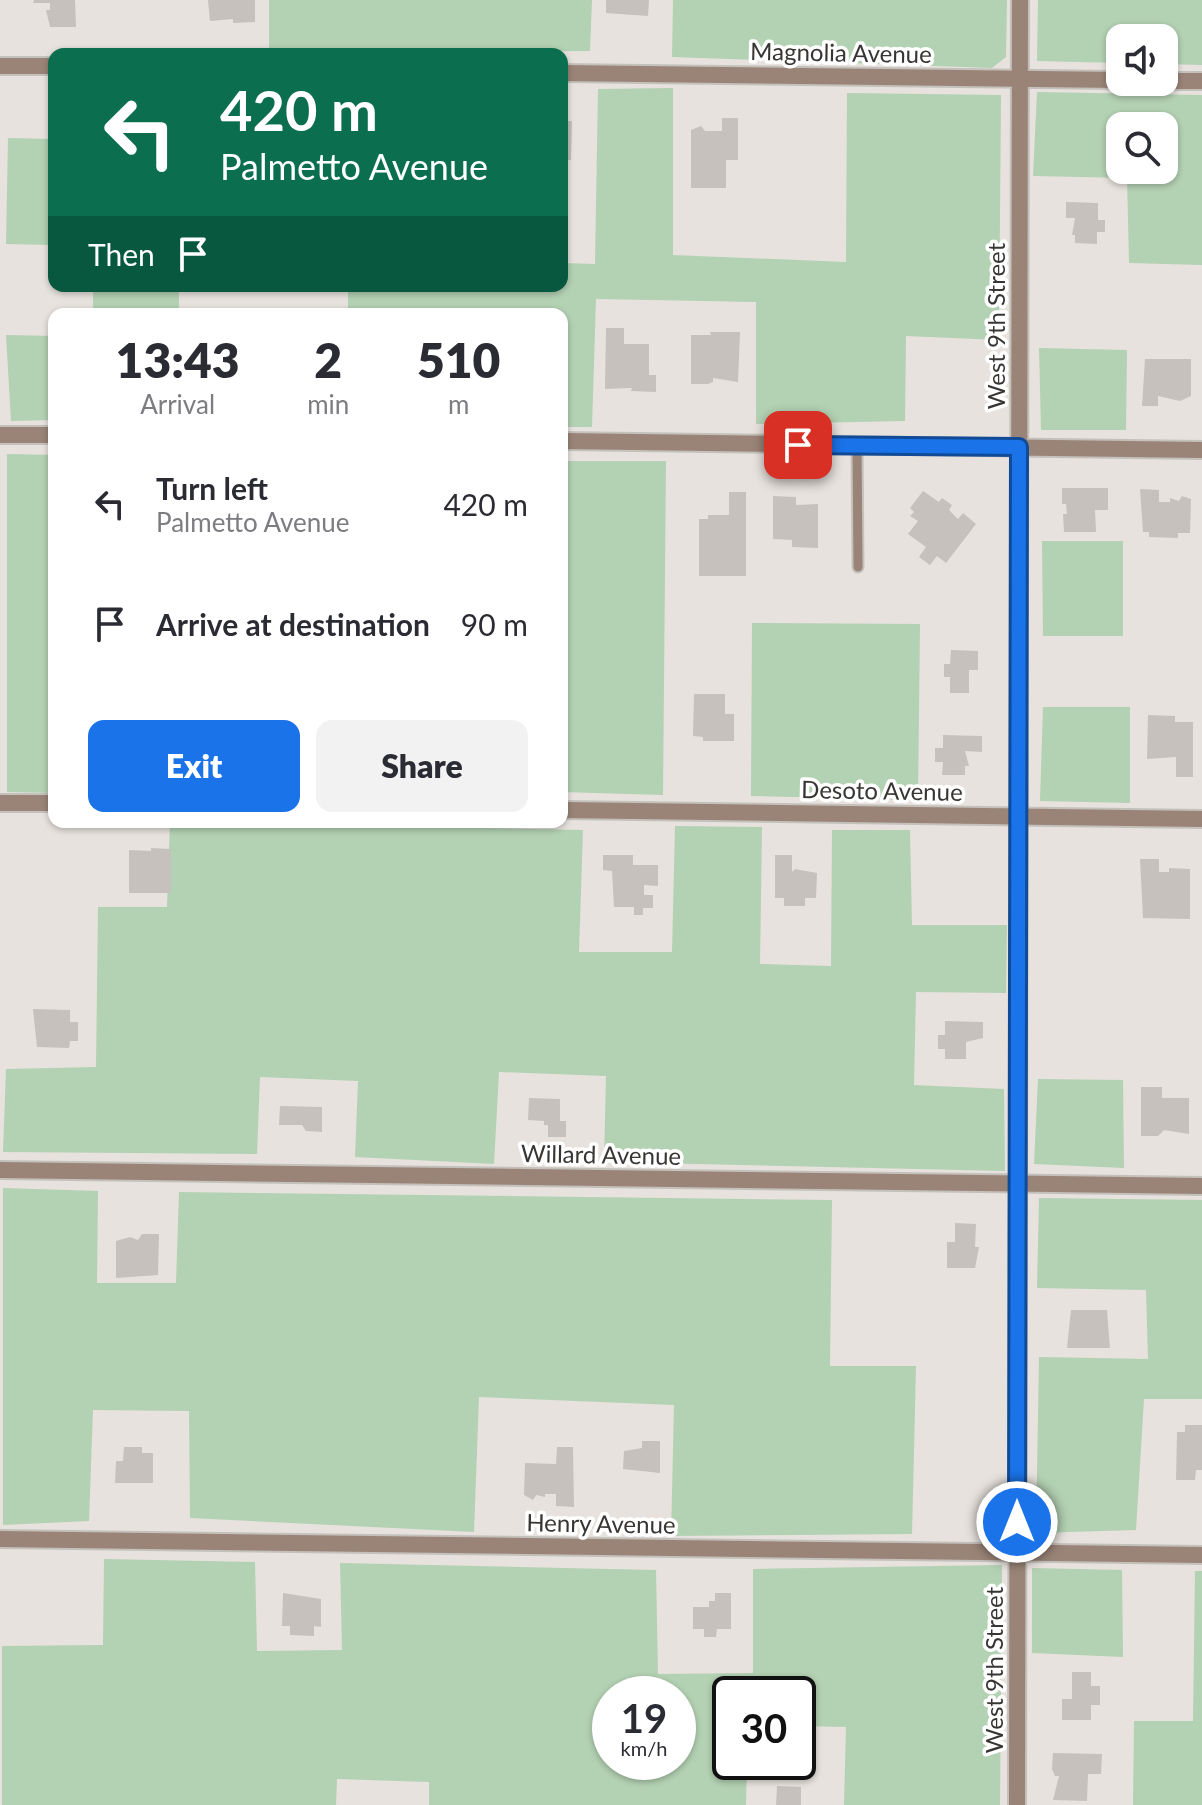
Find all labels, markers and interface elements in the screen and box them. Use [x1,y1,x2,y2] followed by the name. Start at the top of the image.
[1106,24,1178,184] map controls
[1106,24,1178,96] button: sound
[750,36,932,68] street label: Magnolia Avenue
[220,76,378,143] text: 420 m
[88,80,192,184] icon: left
[1106,112,1178,184] button: search
[220,144,488,188] text: Palmetto Avenue
[171,232,215,276] icon: arrive
[88,236,155,272] text: Then
[981,242,1010,409] street label: West 9th Street
[116,331,240,388] text: 13:43
[314,331,342,388] text: 2
[417,331,500,388] text: 510
[140,388,215,420] text: Arrival
[307,388,349,420] text: min
[448,388,469,420] text: m
[764,411,832,479] pin
[776,423,820,467] icon: arrive
[156,470,268,506] text: Turn left
[88,482,132,526] icon: left
[443,486,528,522] text: 420 m
[156,506,350,538] text: Palmetto Avenue
[88,602,132,646] icon: arrive
[156,606,430,642] text: Arrive at destination
[461,606,528,642] text: 90 m
[88,720,300,812] button: Exit
[316,720,528,812] button: Share
[801,774,963,806] street label: Desoto Avenue
[521,1138,681,1170] street label: Willard Avenue
[975,1480,1059,1564] position arrow
[526,1507,676,1539] street label: Henry Avenue
[979,1586,1008,1753] street label: West 9th Street
[712,1676,816,1780] speed limit sign: 30
[621,1694,667,1742] text: 19
[621,1736,667,1760] text: km/h

